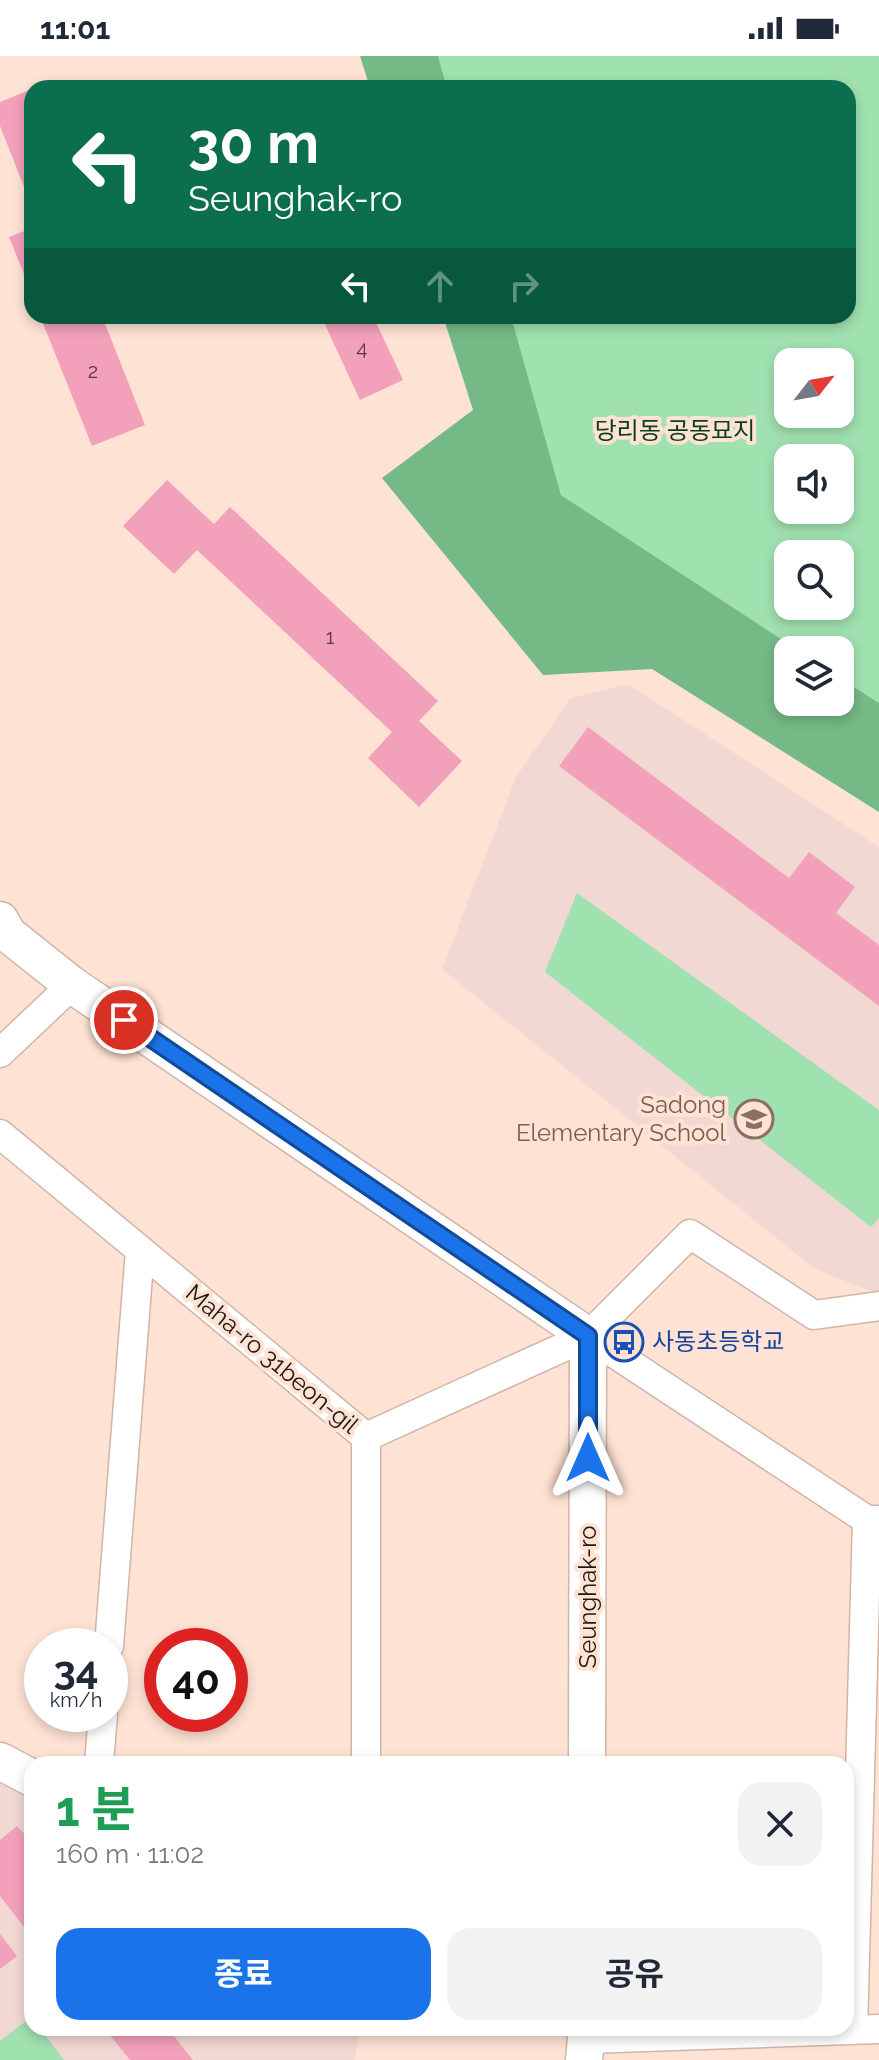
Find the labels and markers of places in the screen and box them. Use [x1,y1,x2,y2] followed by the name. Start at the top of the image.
[90,986,158,1054] pin
[516,1090,726,1147] place label: Sadong Elementary School
[733,1098,775,1140] school or university icon: Sadong Elementary School
[603,1321,645,1363] bus stop icon: 사동초등학교
[652,1327,784,1356] place label: 사동초등학교

